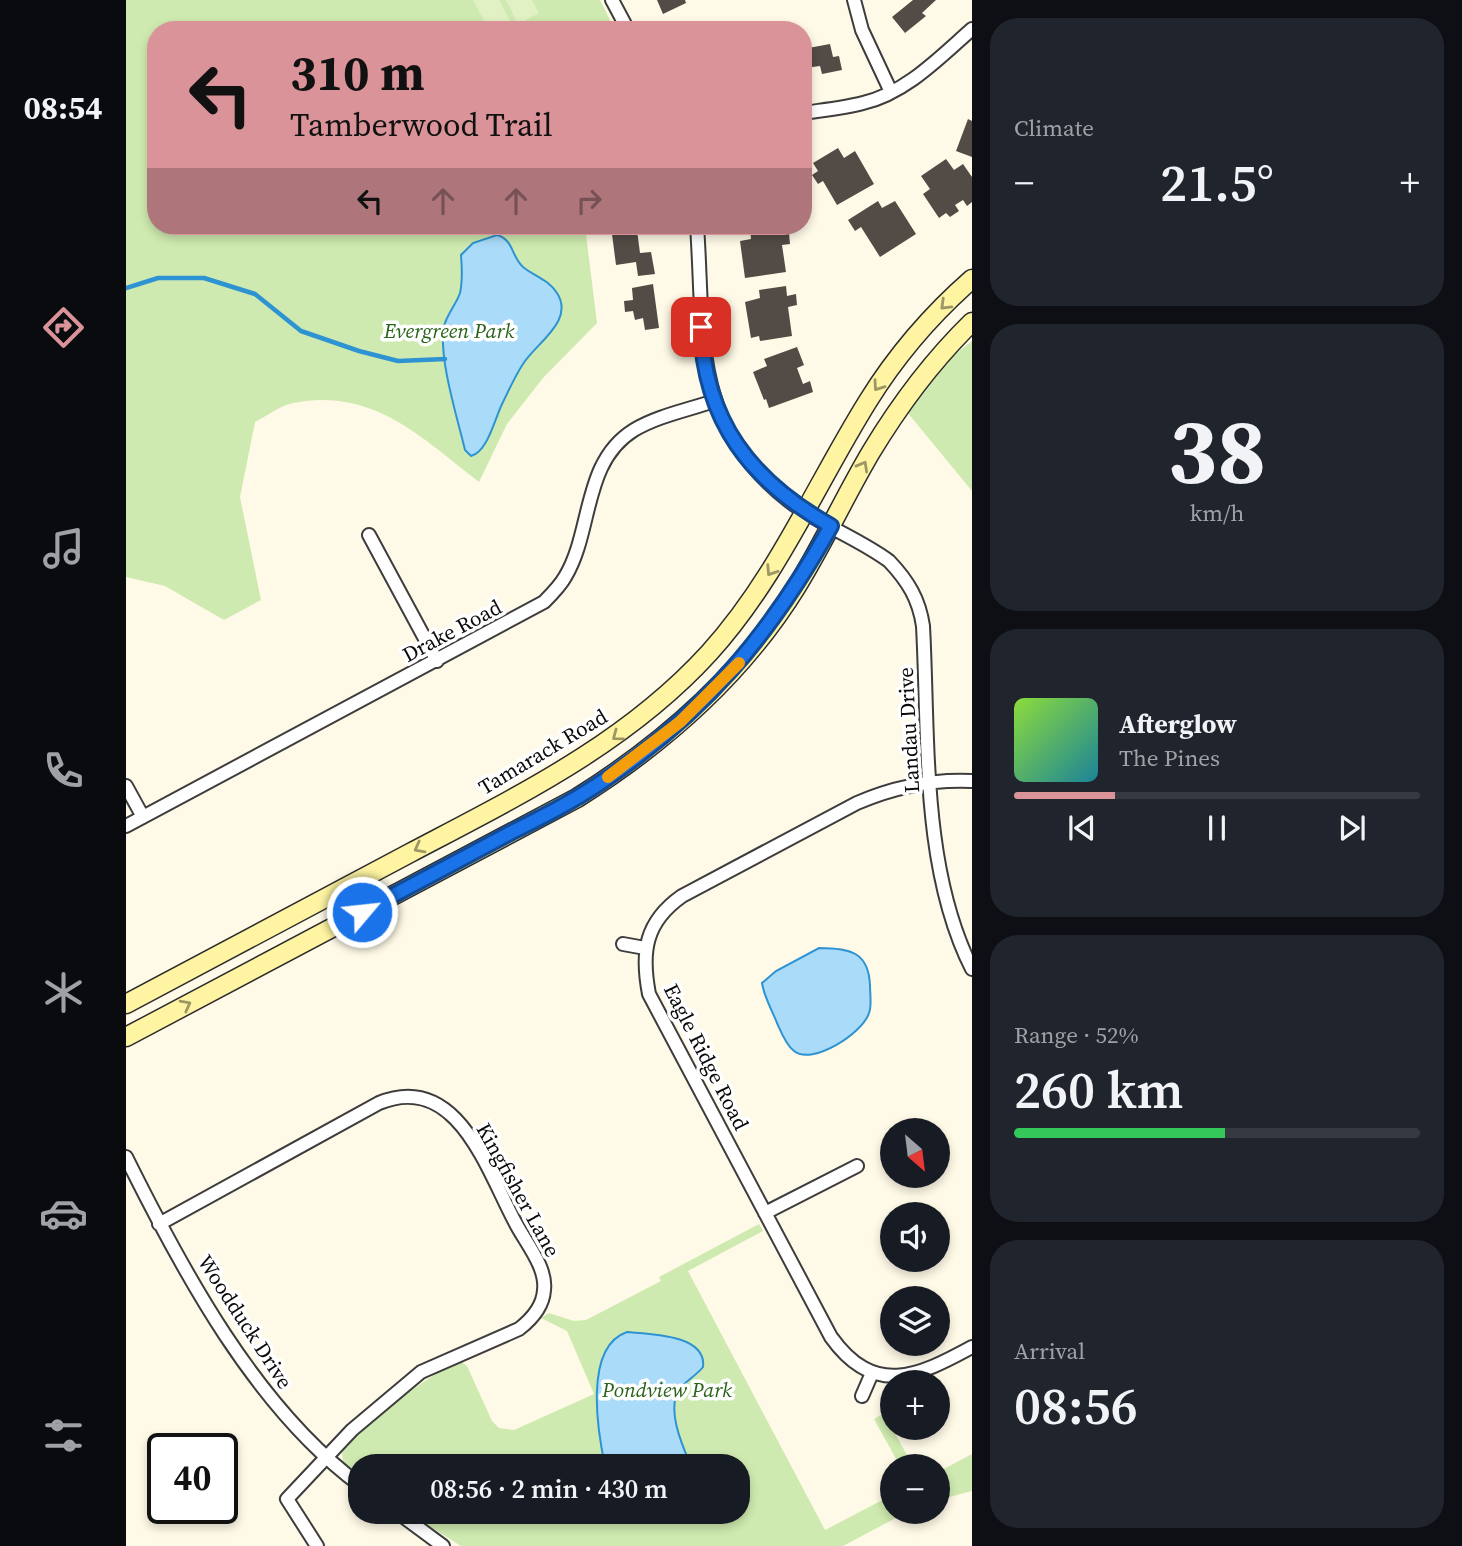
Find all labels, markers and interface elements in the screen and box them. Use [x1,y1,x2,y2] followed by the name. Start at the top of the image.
[290,39,425,106] text: 310 m
[175,49,266,140] icon: left
[24,86,102,130] text: 08:54
[290,103,552,147] text: Tamberwood Trail
[1014,112,1094,144] text: Climate
[1160,147,1274,218] text: 21.5°
[1014,157,1034,209] text: −
[1400,157,1420,209] text: +
[351,182,389,220] icon: left
[424,182,462,220] icon: ahead
[497,182,535,220] icon: ahead
[570,182,608,220] icon: right
[940,296,953,309] one-way arrow
[671,297,731,357] pin
[39,303,88,352] icon: directions
[682,308,720,346] icon: arrive
[383,316,514,345] park label: Evergreen Park
[874,378,887,391] one-way arrow
[1168,389,1266,513] text: 38
[855,460,868,473] one-way arrow
[1190,497,1244,529] text: km/h
[39,524,88,573] icon: music
[767,563,780,576] one-way arrow
[397,592,507,669] street label: Drake Road
[891,666,926,794] street label: Landau Drive
[473,702,613,801] street label: Tamarack Road
[1119,706,1237,742] text: Afterglow
[612,727,624,740] one-way arrow
[1119,742,1220,774] text: The Pines
[39,746,88,795] icon: phone
[1063,809,1101,847] icon: previous
[1198,809,1236,847] icon: pause
[1333,809,1371,847] icon: next
[414,840,427,854] one-way arrow
[325,875,399,949] position arrow
[39,968,88,1017] icon: climate
[657,978,756,1135] street label: Eagle Ridge Road
[179,1000,191,1013] one-way arrow
[1014,1019,1139,1051] text: Range · 52%
[1014,1054,1183,1125] text: 260 km
[470,1117,567,1262] street label: Kingfisher Lane
[880,1118,950,1188] north arrow
[880,1118,950,1524] map controls
[39,1189,88,1238] icon: car
[880,1202,950,1272] button: sound
[191,1249,300,1394] street label: Woodduck Drive
[880,1286,950,1356] button: layers
[1014,1335,1085,1367] text: Arrival
[880,1370,950,1440] button: +
[1014,1370,1138,1441] text: 08:56
[601,1375,732,1404] park label: Pondview Park
[39,1411,88,1460] icon: filters
[147,1433,238,1524] speed limit sign: 40
[880,1454,950,1524] button: −
[430,1471,668,1507] text: 08:56 · 2 min · 430 m

